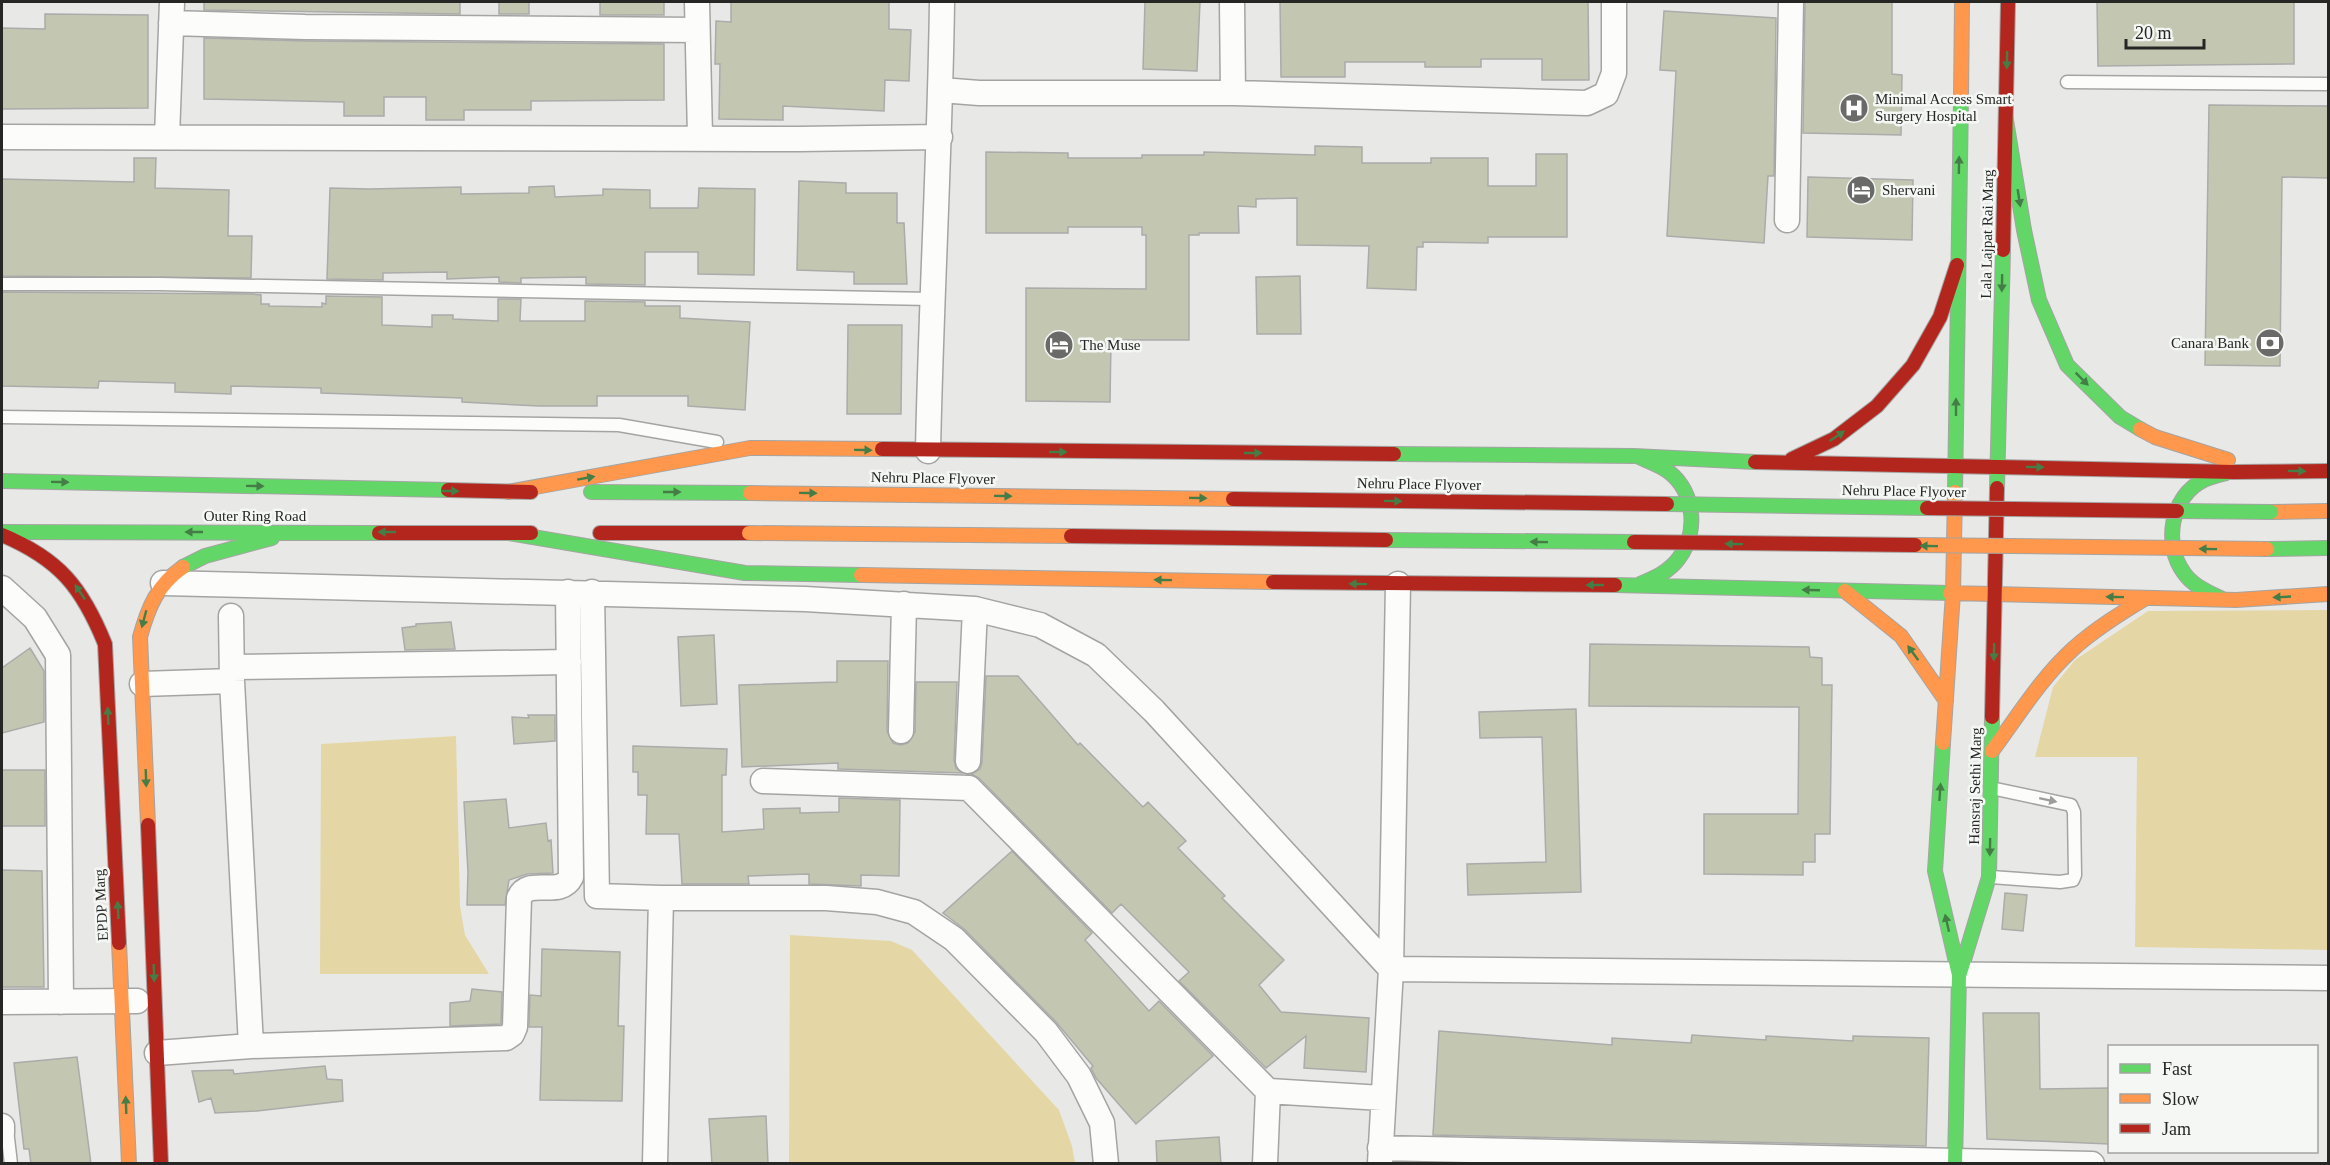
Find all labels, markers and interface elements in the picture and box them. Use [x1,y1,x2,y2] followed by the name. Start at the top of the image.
[2126,12,2204,50] scale bar
[2135,23,2172,43] text: 20 m
[2002,50,2012,69] one-way arrow
[1875,91,2012,124] place label: Minimal Access Smart Surgery Hospital
[1838,92,1870,124] hospital icon: Minimal Access Smart Surgery Hospital
[1954,155,1963,174] one-way arrow
[1978,169,1996,299] street label: Lala Lajpat Rai Marg
[1845,174,1877,206] hotel icon: Shervani
[1882,182,1935,198] place label: Shervani
[2014,189,2023,208] one-way arrow
[1997,274,2007,293] one-way arrow
[2254,327,2286,359] bank icon: Canara Bank
[1043,329,1075,361] hotel icon: The Muse
[2171,335,2249,351] place label: Canara Bank
[1080,337,1141,353] place label: The Muse
[2074,372,2088,386] one-way arrow
[1951,398,1961,417] one-way arrow
[1828,430,1844,442] one-way arrow
[853,445,872,454] one-way arrow
[1048,447,1067,457] one-way arrow
[1243,448,1262,458] one-way arrow
[2025,462,2044,472] one-way arrow
[2287,466,2306,475] one-way arrow
[871,469,995,487] street label: Nehru Place Flyover
[577,473,596,482] one-way arrow
[1357,475,1481,493] street label: Nehru Place Flyover
[50,478,69,487] one-way arrow
[245,482,264,491] one-way arrow
[1842,482,1966,500] street label: Nehru Place Flyover
[440,486,459,495] one-way arrow
[662,487,681,497] one-way arrow
[799,488,818,498] one-way arrow
[994,491,1013,501] one-way arrow
[1189,493,1208,503] one-way arrow
[1384,496,1403,506] one-way arrow
[204,508,307,524] street label: Outer Ring Road
[185,527,204,537] one-way arrow
[378,527,397,537] one-way arrow
[1530,537,1549,546] one-way arrow
[1725,539,1744,549] one-way arrow
[1920,541,1939,551] one-way arrow
[2199,544,2218,554] one-way arrow
[1154,575,1173,585] one-way arrow
[1348,579,1367,588] one-way arrow
[1585,580,1604,590] one-way arrow
[74,584,86,600] one-way arrow
[1801,585,1820,594] one-way arrow
[2105,592,2124,602] one-way arrow
[2273,592,2292,602] one-way arrow
[139,610,149,628] one-way arrow
[1989,643,1999,662] one-way arrow
[1907,645,1919,661] one-way arrow
[104,706,113,725] one-way arrow
[1966,727,1984,845] street label: Hansraj Sethi Marg
[141,768,150,787] one-way arrow
[1935,782,1945,801] one-way arrow
[2039,796,2058,806] one-way arrow
[1985,838,1995,857] one-way arrow
[91,868,111,941] street label: EPDP Marg
[113,901,122,920] one-way arrow
[1941,914,1951,932] one-way arrow
[149,963,158,982] one-way arrow
[2108,1045,2318,1153] legend
[2162,1059,2192,1079] text: Fast
[2162,1089,2199,1109] text: Slow
[121,1096,130,1115] one-way arrow
[2162,1119,2191,1139] text: Jam

